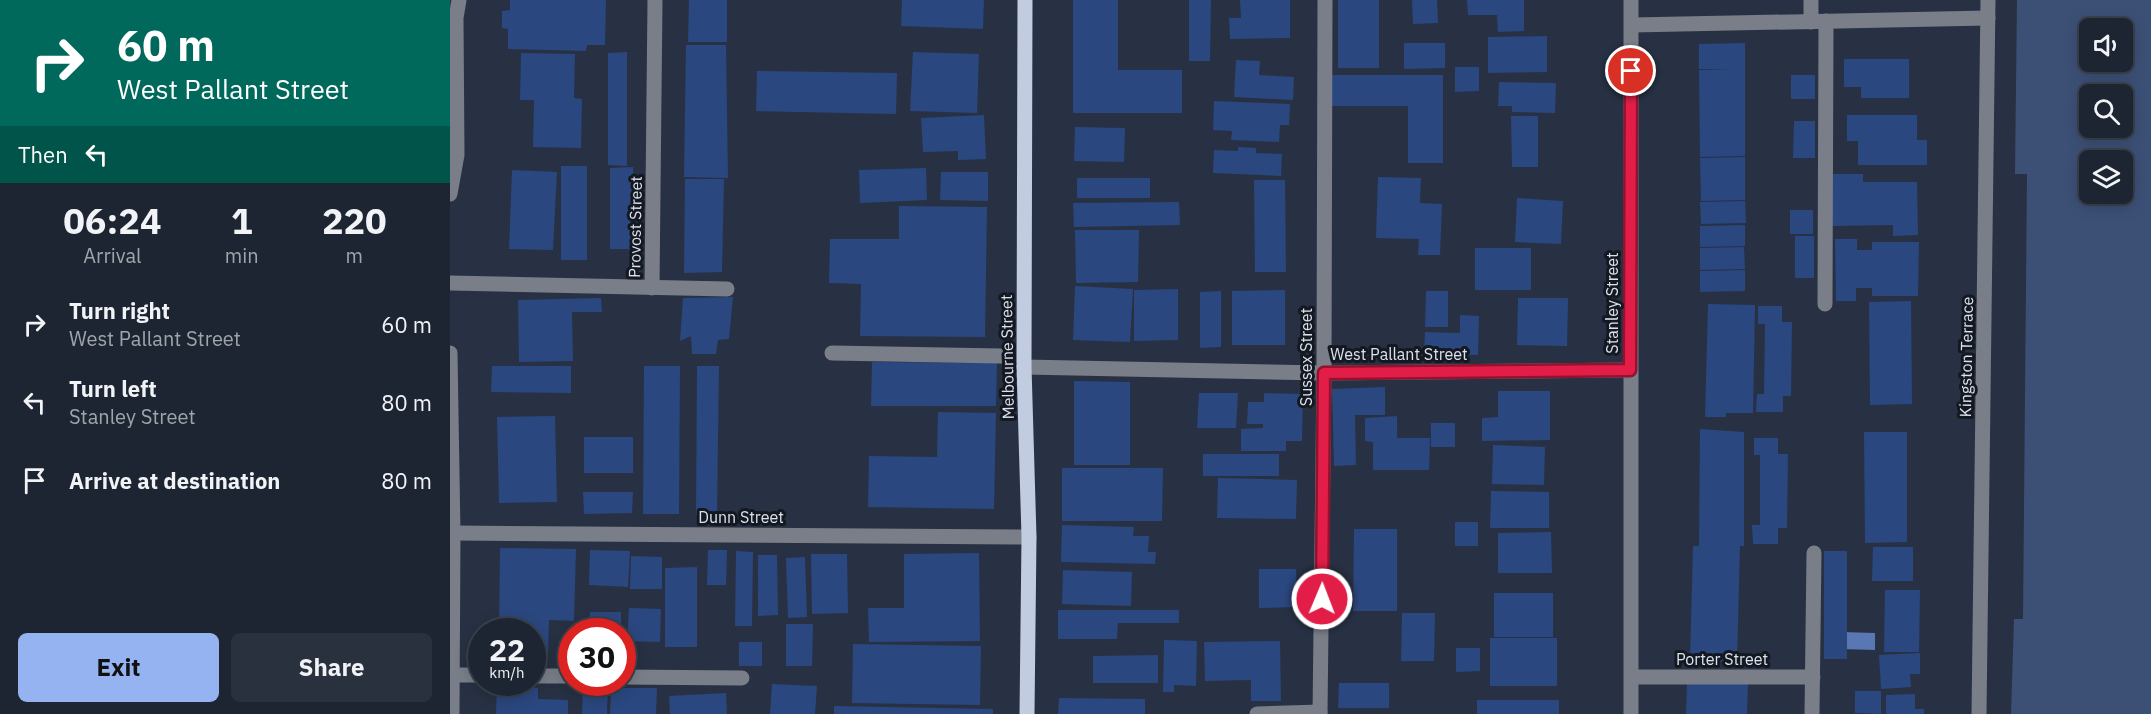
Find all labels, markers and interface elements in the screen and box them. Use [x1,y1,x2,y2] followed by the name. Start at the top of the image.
[117,18,215,73] text: 60 m
[2079,18,2133,204] map controls
[2079,18,2133,72] button: sound
[18,24,96,102] icon: right
[1605,45,1656,96] pin
[1614,54,1647,87] icon: arrive
[117,71,349,106] text: West Pallant Street
[2079,84,2133,138] button: search
[80,138,113,171] icon: left
[18,140,68,169] text: Then
[2079,150,2133,204] button: layers
[624,176,646,278] street label: Provost Street
[63,197,162,244] text: 06:24
[231,197,253,244] text: 1
[322,197,387,244] text: 220
[83,242,142,269] text: Arrival
[225,242,259,269] text: min
[346,242,363,269] text: m
[1602,252,1622,354] street label: Stanley Street
[996,294,1018,420] street label: Melbourne Street
[69,296,170,325] text: Turn right
[1955,296,1977,417] street label: Kingston Terrace
[18,308,51,341] icon: right
[1296,308,1316,406] street label: Sussex Street
[381,310,432,339] text: 60 m
[69,325,241,352] text: West Pallant Street
[1330,344,1468,364] street label: West Pallant Street
[69,374,157,403] text: Turn left
[18,386,51,419] icon: left
[381,388,432,417] text: 80 m
[69,403,196,430] text: Stanley Street
[18,464,51,497] icon: arrive
[69,466,280,495] text: Arrive at destination
[381,466,432,495] text: 80 m
[698,507,784,527] street label: Dunn Street
[1290,567,1354,631] position arrow
[558,618,636,696] speed limit sign: 30
[489,630,525,669] text: 22
[18,633,219,702] button: Exit
[231,633,432,702] button: Share
[1676,649,1768,669] street label: Porter Street
[489,663,525,682] text: km/h

